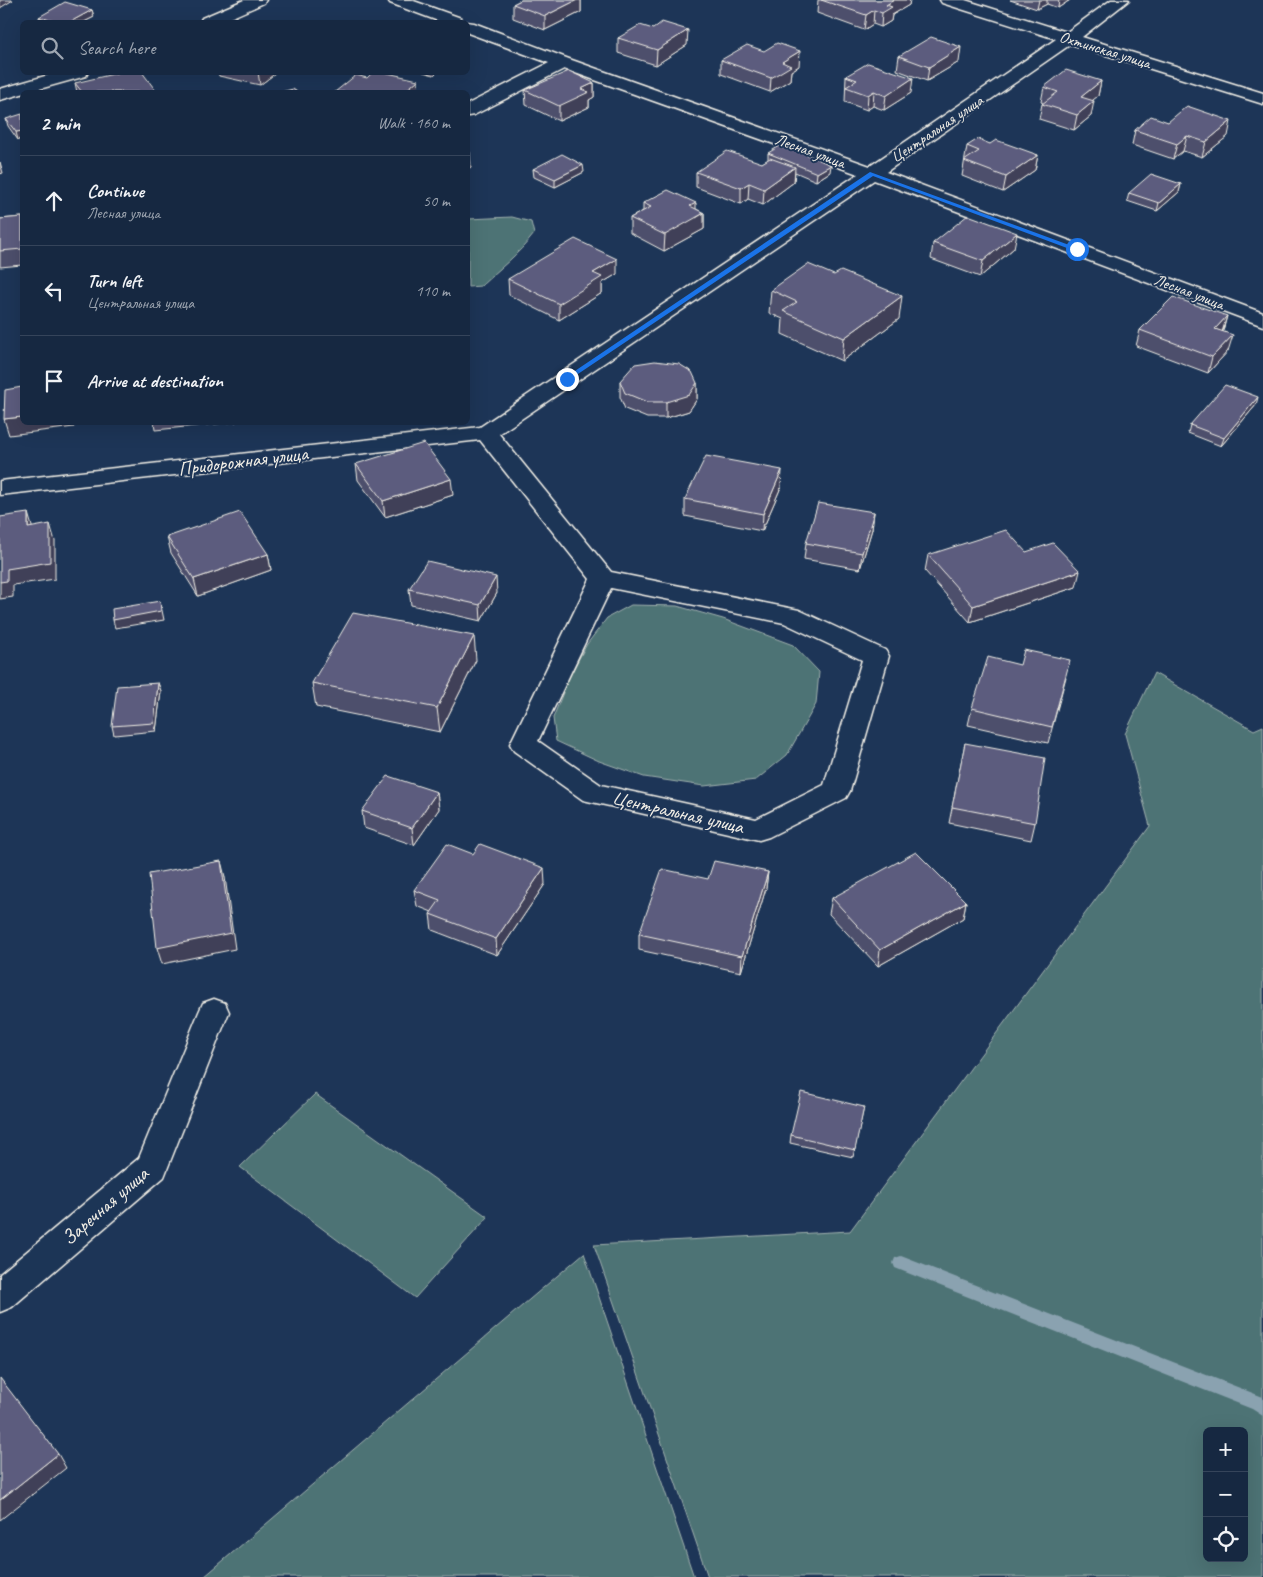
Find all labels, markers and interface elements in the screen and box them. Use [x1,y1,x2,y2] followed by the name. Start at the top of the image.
[20,20,470,75] search box
[1057,27,1154,74] street label: Охтинская улица
[38,34,66,62] icon: search
[78,36,155,60] text: Search here
[887,90,988,167] street label: Центральная улица
[40,110,80,136] text: 2 min
[378,113,450,133] text: Walk · 160 m
[772,129,849,173] street label: Лесная улица
[87,179,144,203] text: Continue
[40,187,68,215] icon: ahead
[423,191,450,211] text: 50 m
[87,203,160,223] text: Лесная улица
[1066,238,1089,261] route start
[87,269,142,293] text: Turn left
[1151,270,1228,315] street label: Лесная улица
[40,277,68,305] icon: left
[416,281,450,301] text: 110 m
[87,293,194,313] text: Центральная улица
[40,367,68,395] icon: arrive
[556,368,579,391] route end
[87,369,223,393] text: Arrive at destination
[177,440,311,481] street label: Придорожная улица
[610,785,747,840] street label: Центральная улица
[56,1161,155,1251] street label: Заречная улица
[1203,1427,1248,1562] map controls
[1203,1427,1248,1472] button: +
[1203,1472,1248,1517] button: −
[1203,1517,1248,1562] button: locate

